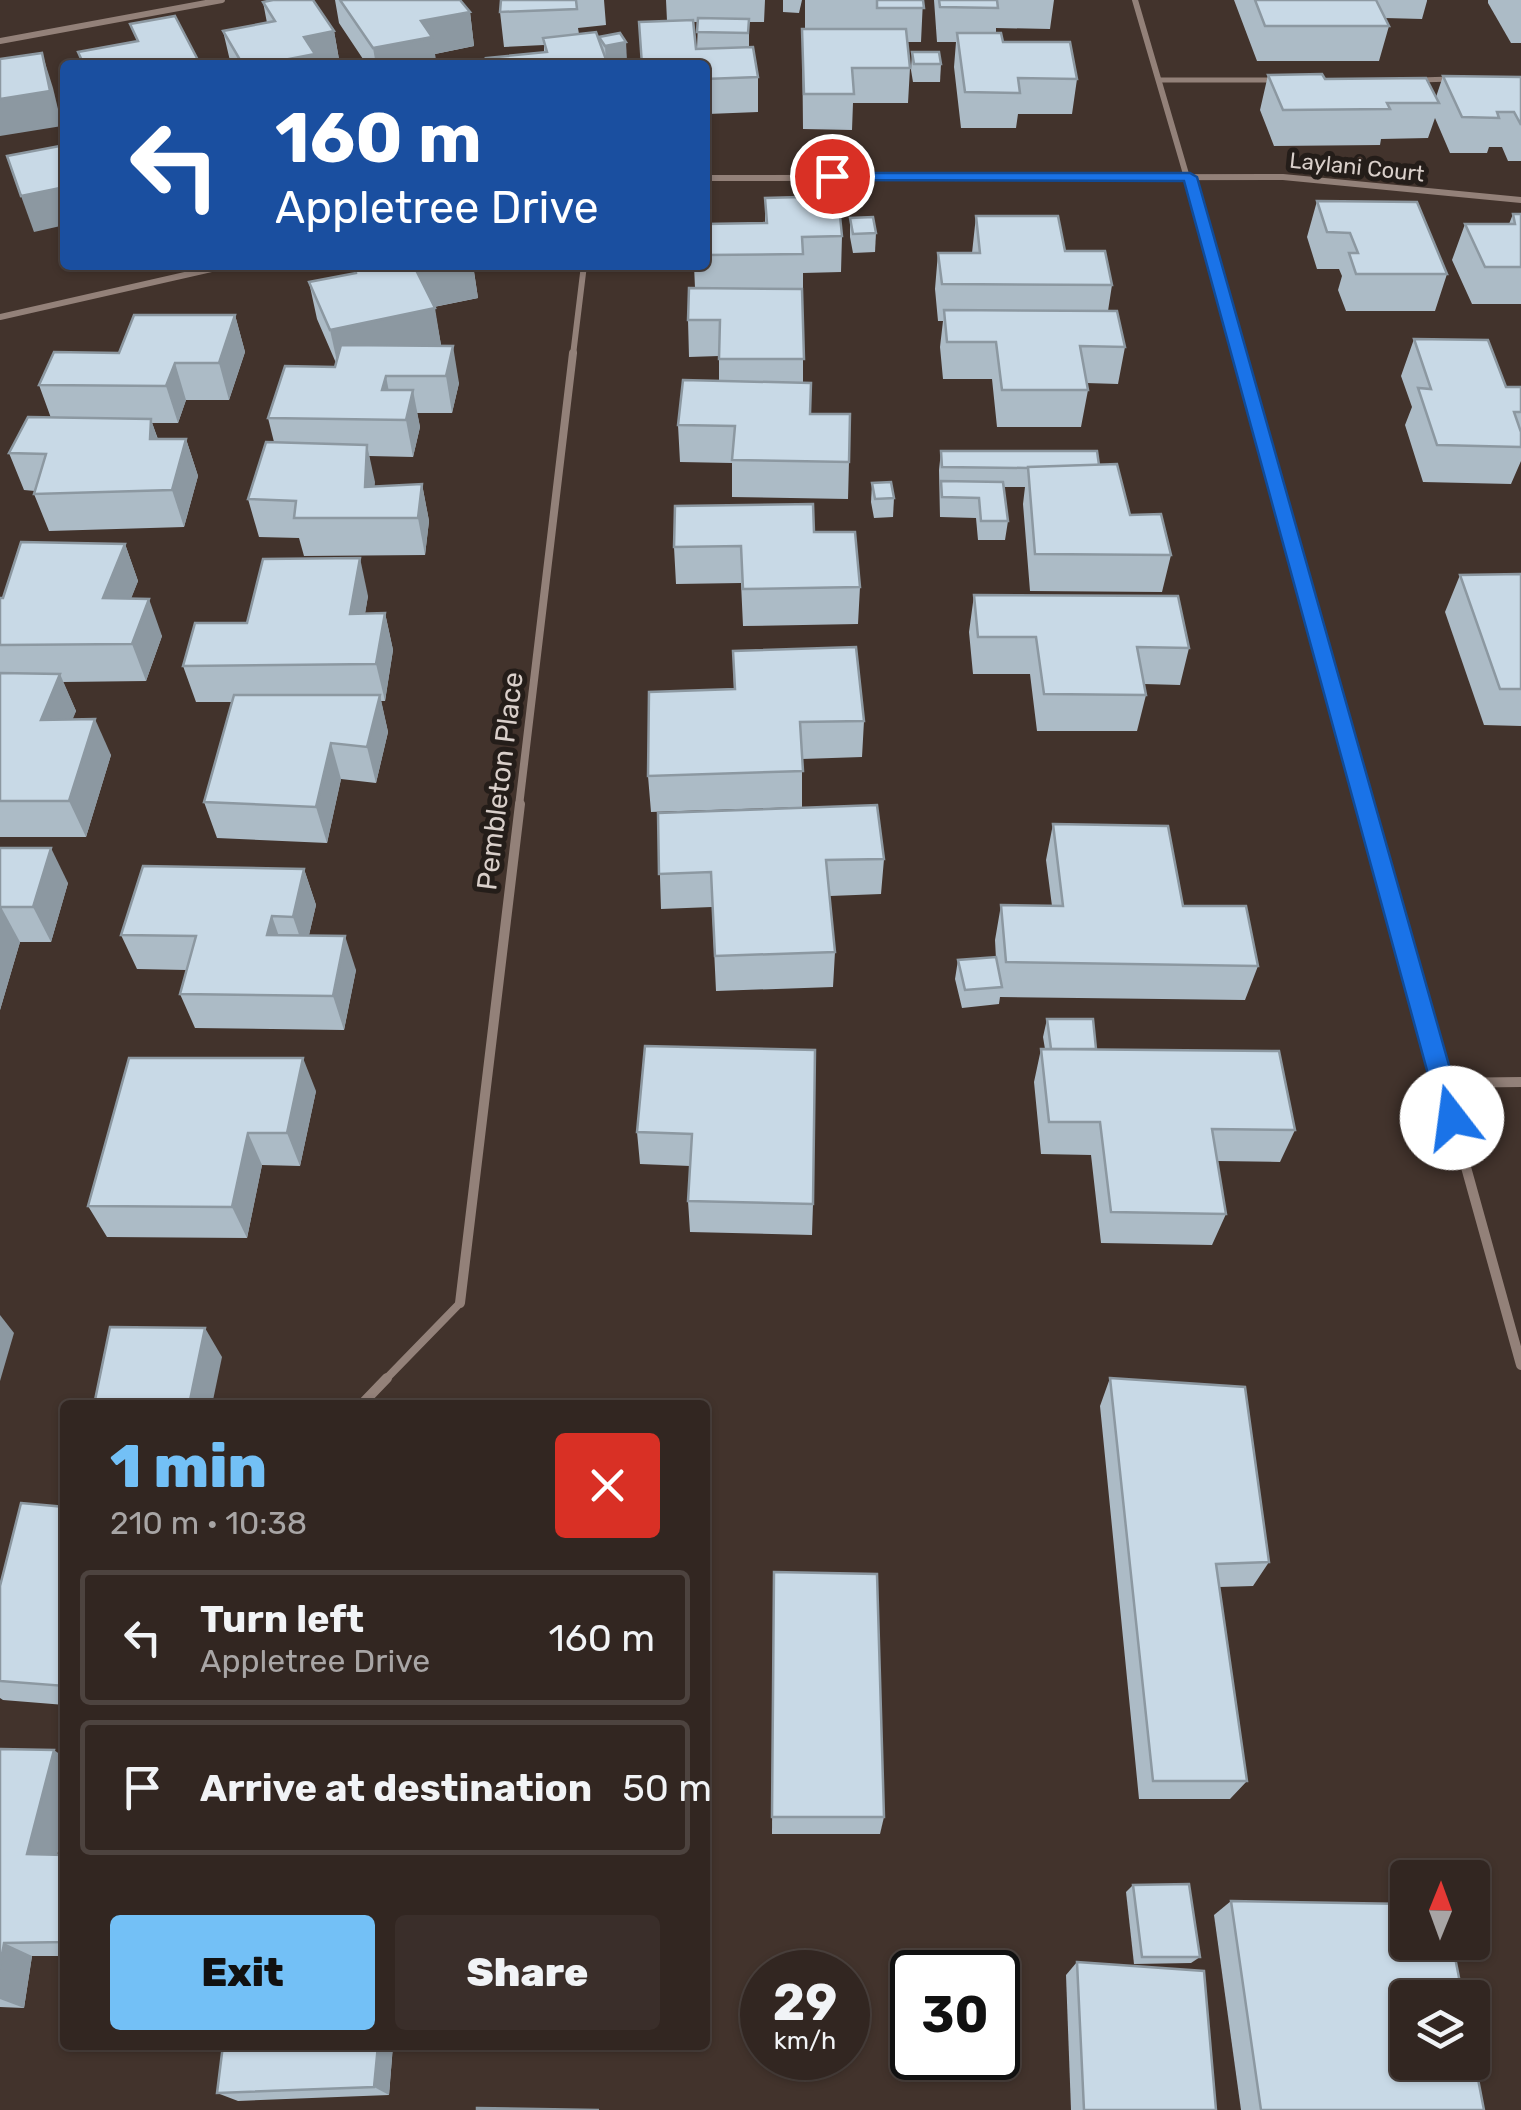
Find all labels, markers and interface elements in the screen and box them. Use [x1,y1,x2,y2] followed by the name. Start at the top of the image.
[275,97,482,180] text: 160 m
[110,100,240,230] icon: left
[790,134,875,219] pin
[1288,146,1426,188] street label: Laylani Court
[805,149,860,204] icon: arrive
[275,181,599,234] text: Appletree Drive
[470,670,530,892] street label: Pembleton Place
[1400,1066,1504,1170] position arrow
[110,1431,267,1502] text: 1 min
[555,1433,660,1538] button: close
[110,1504,307,1542] text: 210 m · 10:38
[200,1596,364,1642] text: Turn left
[115,1610,170,1665] icon: left
[549,1615,655,1661] text: 160 m
[200,1642,430,1680] text: Appletree Drive
[115,1760,170,1815] icon: arrive
[200,1765,592,1811] text: Arrive at destination
[622,1765,712,1811] text: 50 m
[1390,1860,1490,1960] north arrow
[1390,1860,1490,2080] map controls
[110,1915,375,2030] button: Exit
[395,1915,660,2030] button: Share
[890,1950,1020,2080] speed limit sign: 30
[773,1973,837,2033] text: 29
[1390,1980,1490,2080] button: layers
[774,2026,836,2055] text: km/h

